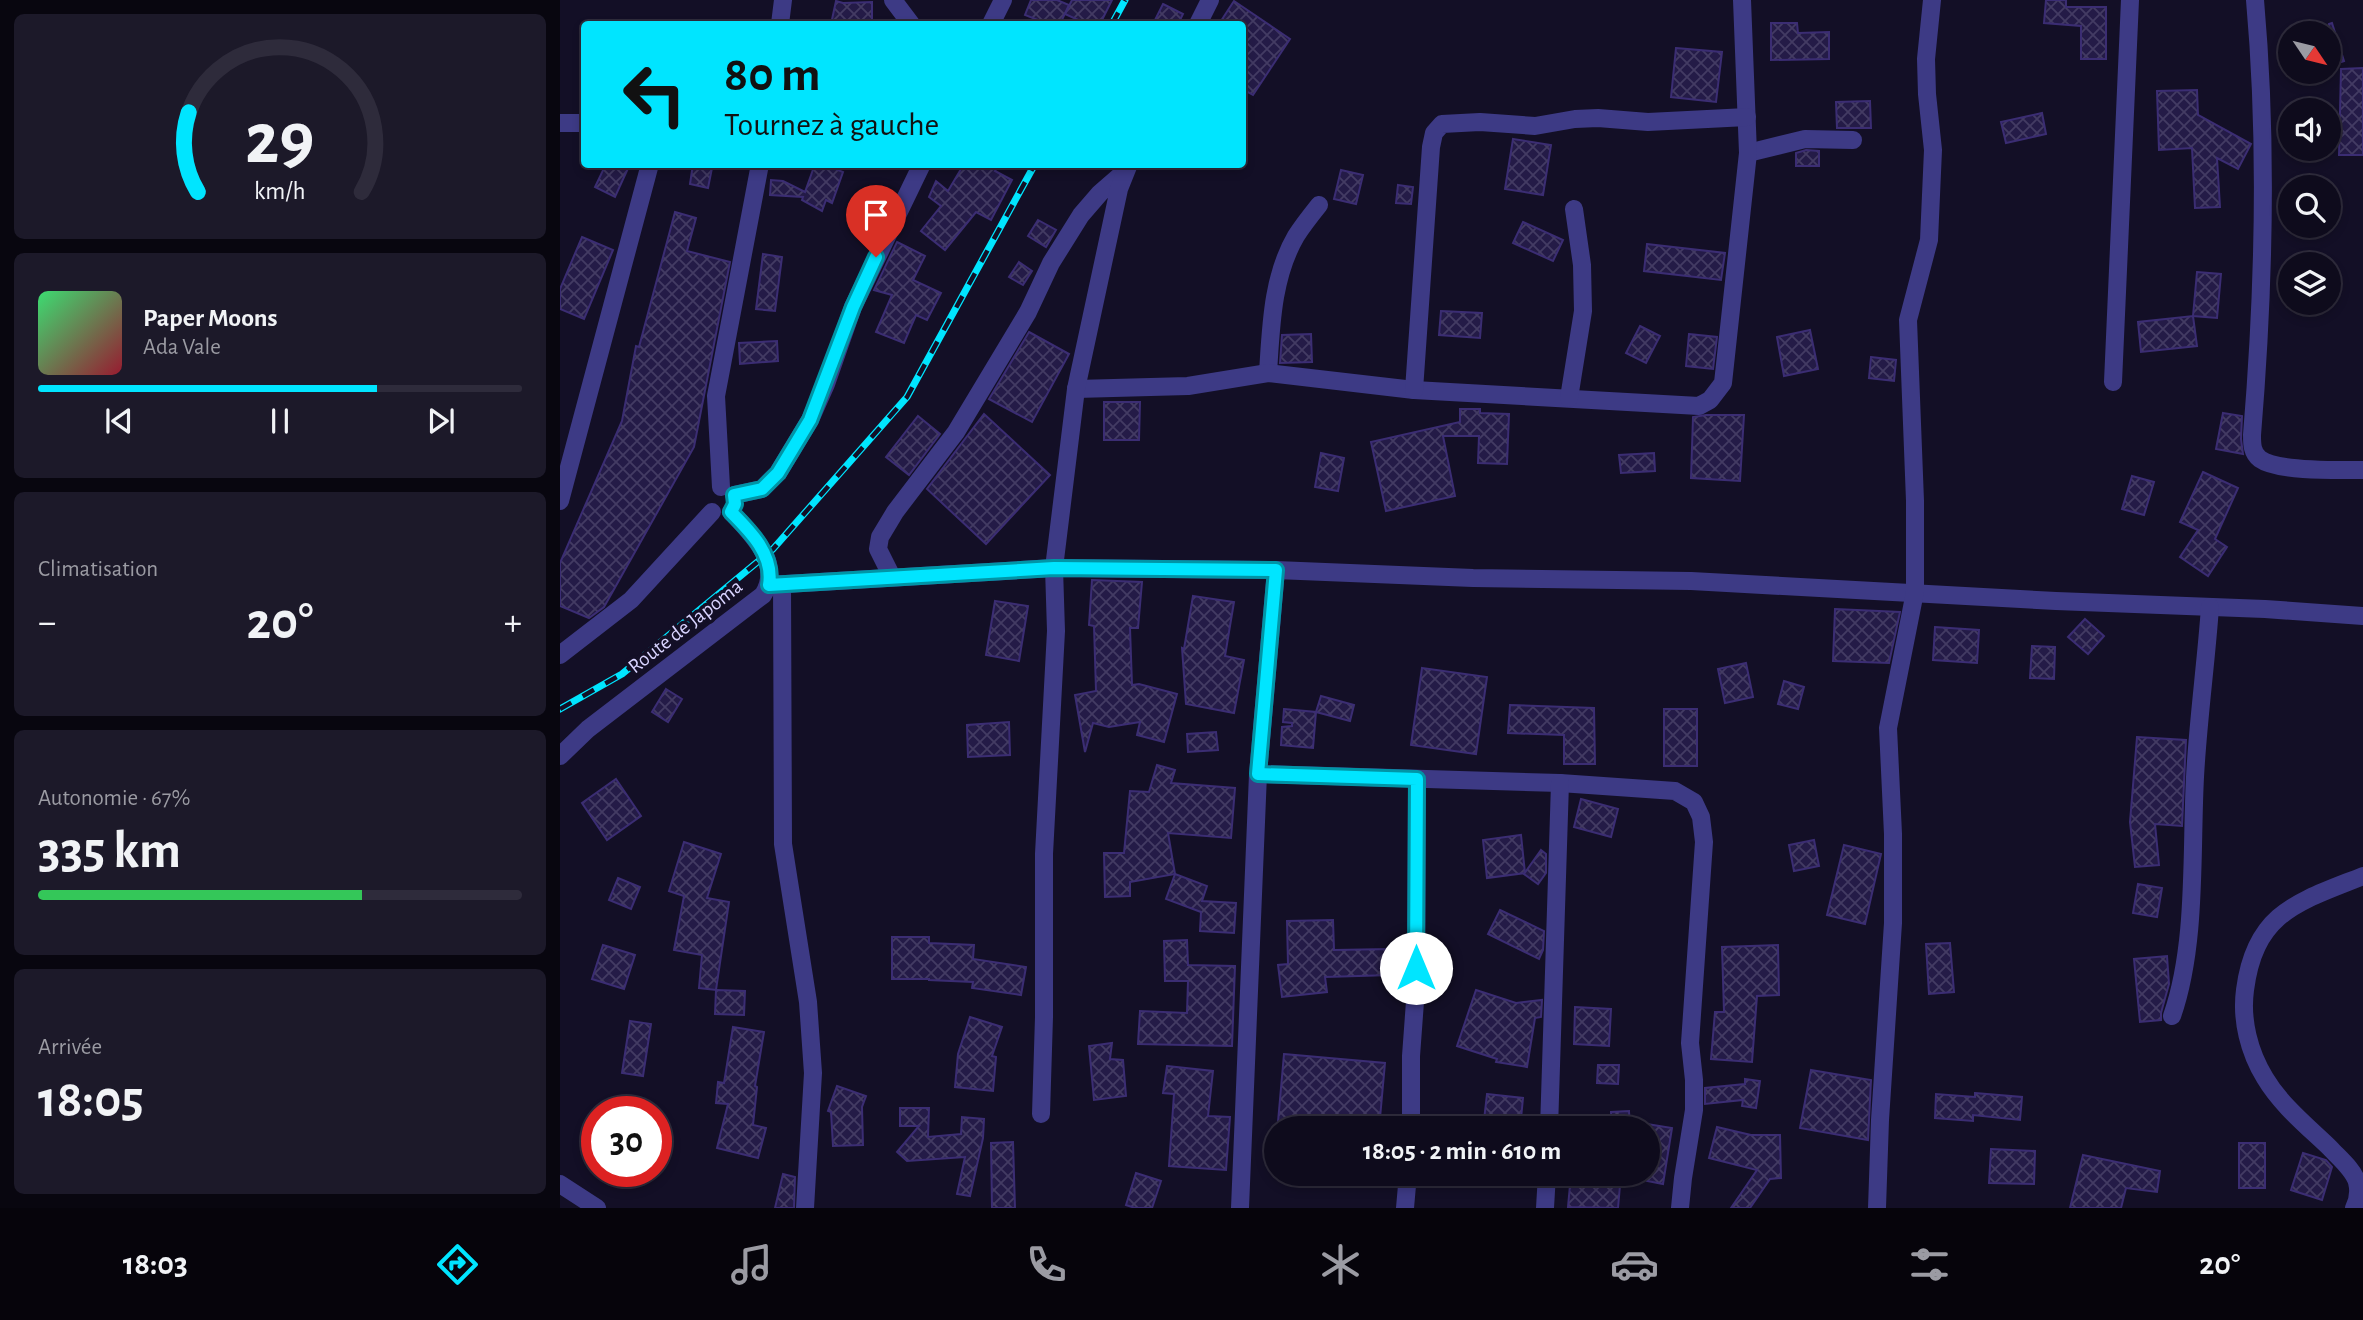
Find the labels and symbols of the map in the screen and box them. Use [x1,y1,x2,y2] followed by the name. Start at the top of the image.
[2278,21,2342,84] north arrow
[846,185,906,257] pin
[624,575,747,677] street label: Route de Japoma
[1379,931,1453,1005] position arrow
[581,1096,672,1187] speed limit sign: 30

